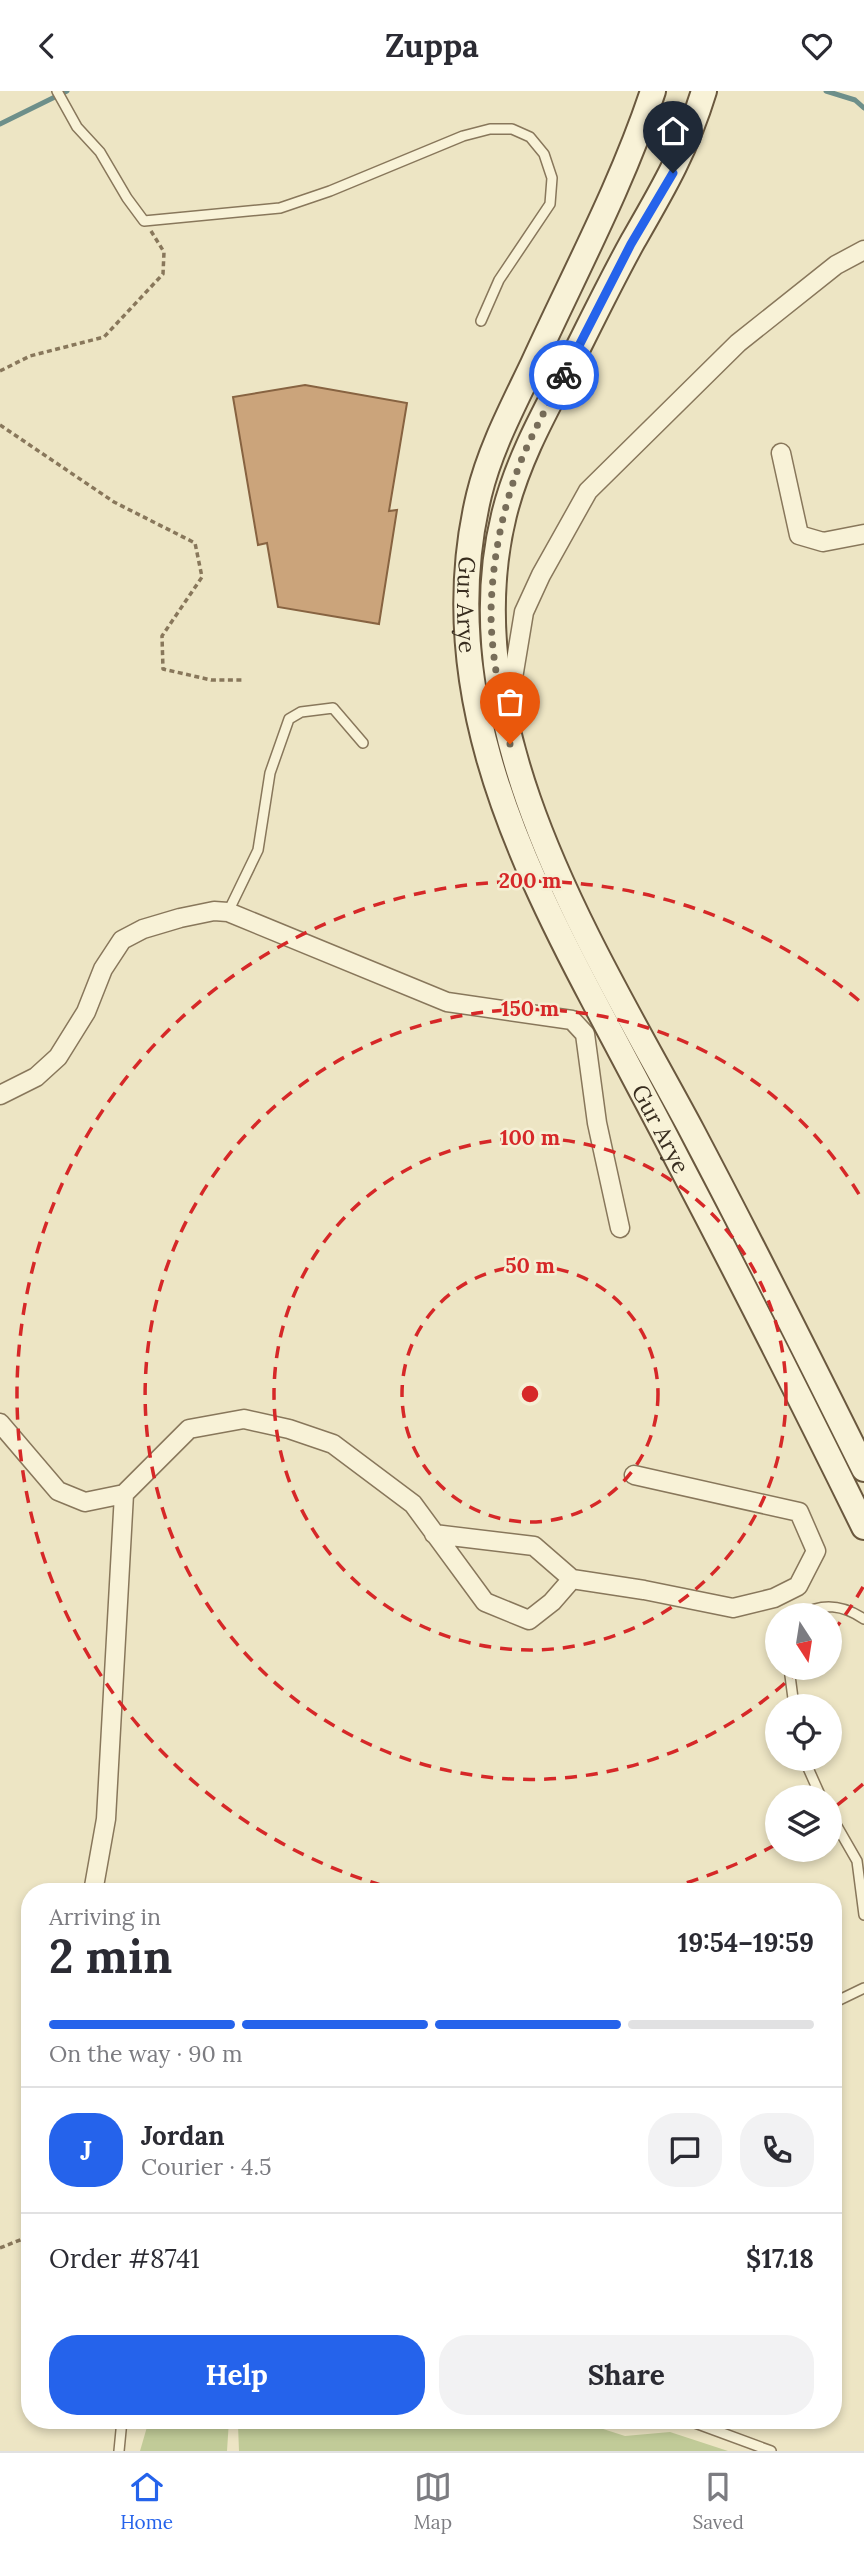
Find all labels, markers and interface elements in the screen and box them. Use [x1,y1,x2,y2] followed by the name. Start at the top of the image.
[385,25,479,66] text: Zuppa
[28,27,66,65] icon: back
[798,27,836,65] icon: heart
[643,101,703,173] pin
[654,112,692,150] icon: home
[529,340,599,410] courier
[545,356,583,394] icon: bike
[452,555,483,654] street label: Gur Arye
[480,672,540,744] pin
[491,683,529,721] icon: bag
[499,867,561,894] text: 200 m
[501,995,559,1022] text: 150 m
[626,1079,697,1178] street label: Gur Arye
[500,1124,560,1151] text: 100 m
[505,1252,555,1279] text: 50 m
[518,1382,542,1406] centre of rings
[765,1603,842,1680] north arrow
[765,1603,842,1862] map controls
[765,1694,842,1771] button: locate
[765,1785,842,1862] button: layers
[49,1902,161,1931] text: Arriving in
[678,1926,814,1959] text: 19:54–19:59
[49,1927,172,1986] text: 2 min
[49,2039,242,2068] text: On the way · 90 m
[648,2113,722,2187] button: chat
[740,2113,814,2187] button: phone
[141,2119,225,2152] text: Jordan
[80,2134,92,2167] text: J
[141,2152,272,2181] text: Courier · 4.5
[49,2242,200,2275] text: Order #8741
[746,2242,814,2275] text: $17.18
[49,2335,425,2415] button: Help
[439,2335,814,2415] button: Share
[120,2468,173,2534] tab: Home
[413,2468,452,2534] tab: Map
[692,2468,744,2534] tab: Saved

